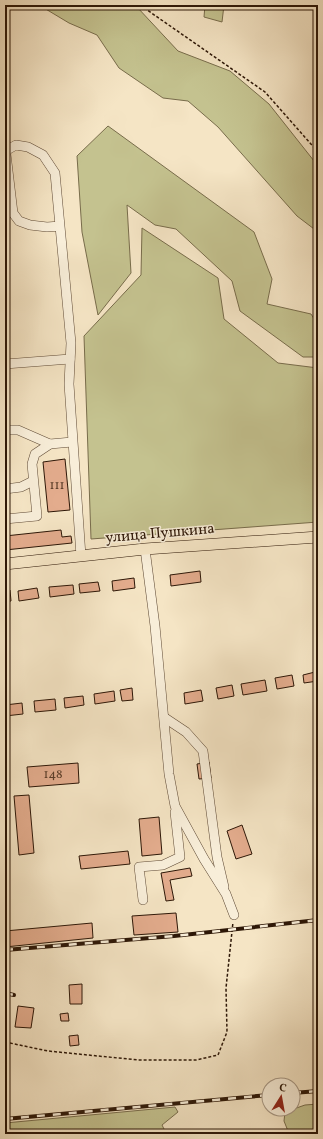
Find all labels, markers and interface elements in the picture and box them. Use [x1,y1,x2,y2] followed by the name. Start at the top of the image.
[49,477,65,495] house number: 111
[104,519,216,549] street label: улица Пушкина
[43,766,63,784] house number: 148
[261,1077,301,1117] north arrow
[278,1081,288,1097] text: С

